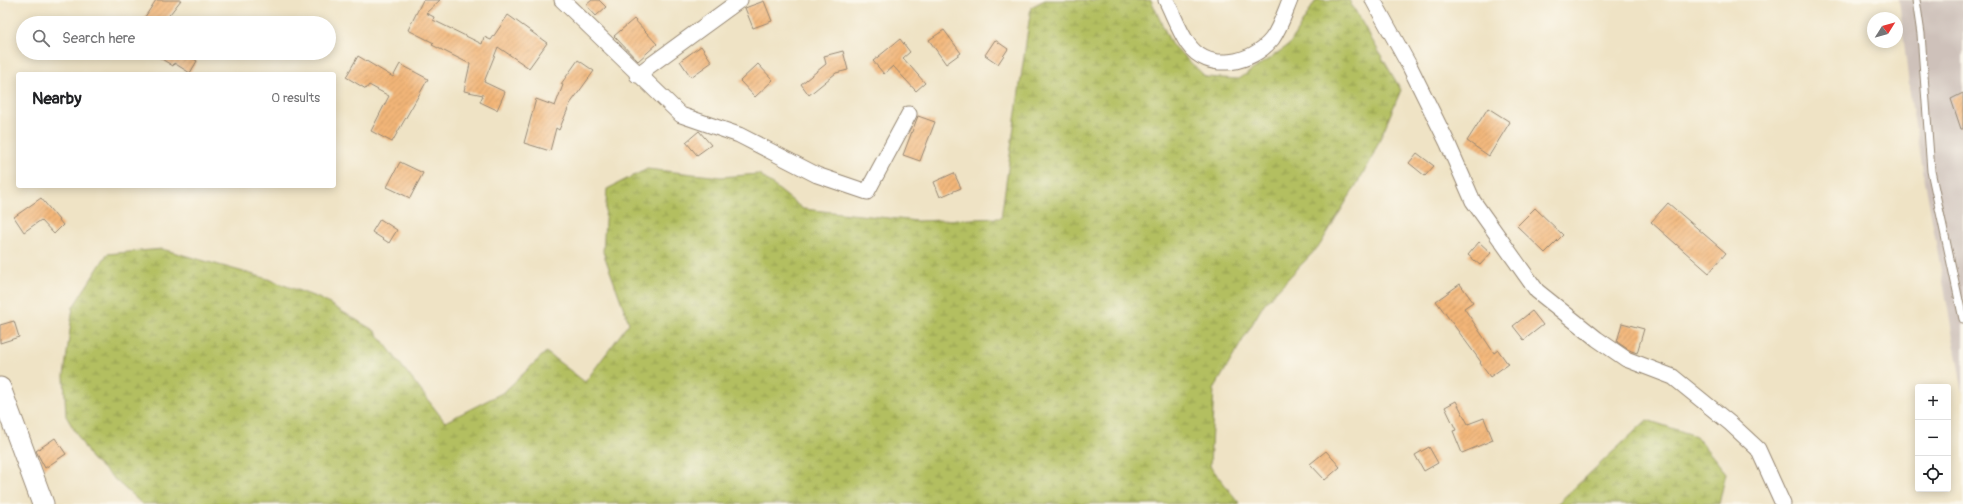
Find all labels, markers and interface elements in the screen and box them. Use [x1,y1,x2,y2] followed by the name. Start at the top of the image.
[1867,12,1903,48] north arrow
[16,16,336,60] search box
[30,27,52,49] icon: search
[62,29,135,48] text: Search here
[32,88,81,109] text: Nearby
[271,90,320,106] text: 0 results
[1915,384,1951,492] map controls
[1915,384,1951,420] button: +
[1915,420,1951,456] button: −
[1915,456,1951,492] button: locate

